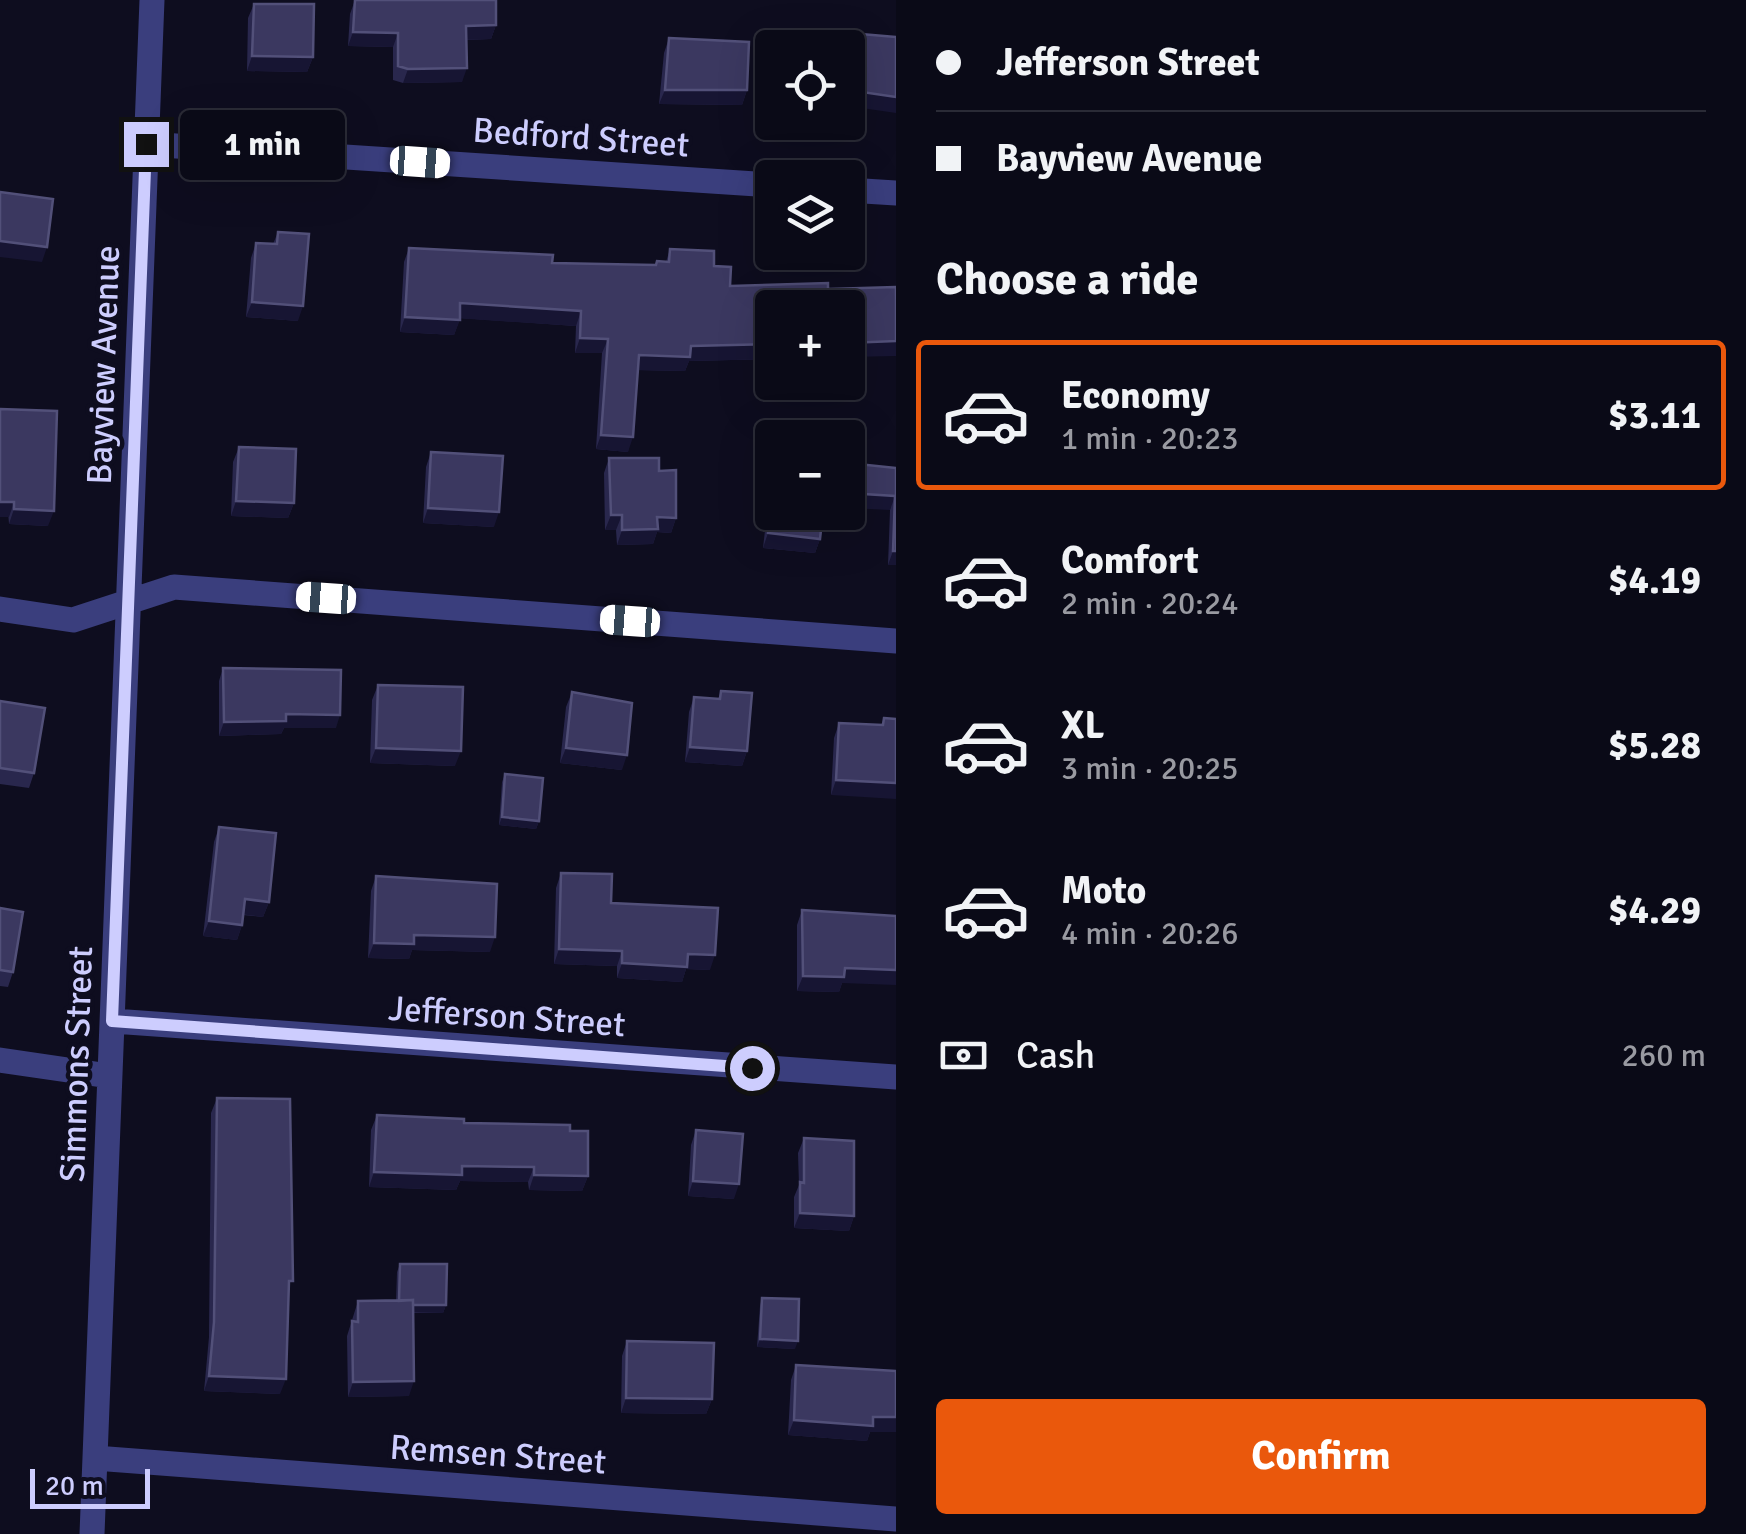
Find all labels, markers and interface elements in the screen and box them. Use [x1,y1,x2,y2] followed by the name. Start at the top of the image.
[755,30,865,530] map controls
[755,30,865,140] button: locate
[996,39,1260,86] text: Jefferson Street
[471,108,691,167] street label: Bedford Street
[181,109,346,179] callout: 1 min
[124,122,169,167] route end
[224,125,301,164] text: 1 min
[996,135,1262,182] text: Bayview Avenue
[389,145,451,179] car
[755,160,865,270] button: layers
[78,245,129,485] street label: Bayview Avenue
[936,252,1199,307] text: Choose a ride
[755,290,865,400] button: +
[941,370,1031,460] icon: car
[1061,372,1210,419] text: Economy
[1608,392,1701,439] text: $3.11
[1061,419,1239,458] text: 1 min · 20:23
[755,420,865,530] button: −
[941,535,1031,625] icon: car
[1061,537,1199,584] text: Comfort
[1608,557,1701,604] text: $4.19
[295,581,357,615] car
[1061,584,1239,623] text: 2 min · 20:24
[599,604,661,638] car
[941,700,1031,790] icon: car
[1061,702,1104,749] text: XL
[1608,722,1701,769] text: $5.28
[1061,749,1239,788] text: 3 min · 20:25
[941,865,1031,955] icon: car
[1061,867,1146,914] text: Moto
[1608,887,1701,934] text: $4.29
[1061,914,1239,953] text: 4 min · 20:26
[51,945,102,1183] street label: Simmons Street
[387,987,627,1046] street label: Jefferson Street
[936,1028,991,1083] icon: cash
[1016,1032,1095,1079] text: Cash
[1622,1036,1706,1075] text: 260 m
[730,1046,775,1091] route start
[936,1399,1706,1514] button: Confirm
[388,1425,608,1484] street label: Remsen Street
[30,1464,150,1508] scale bar
[45,1469,104,1503] text: 20 m

